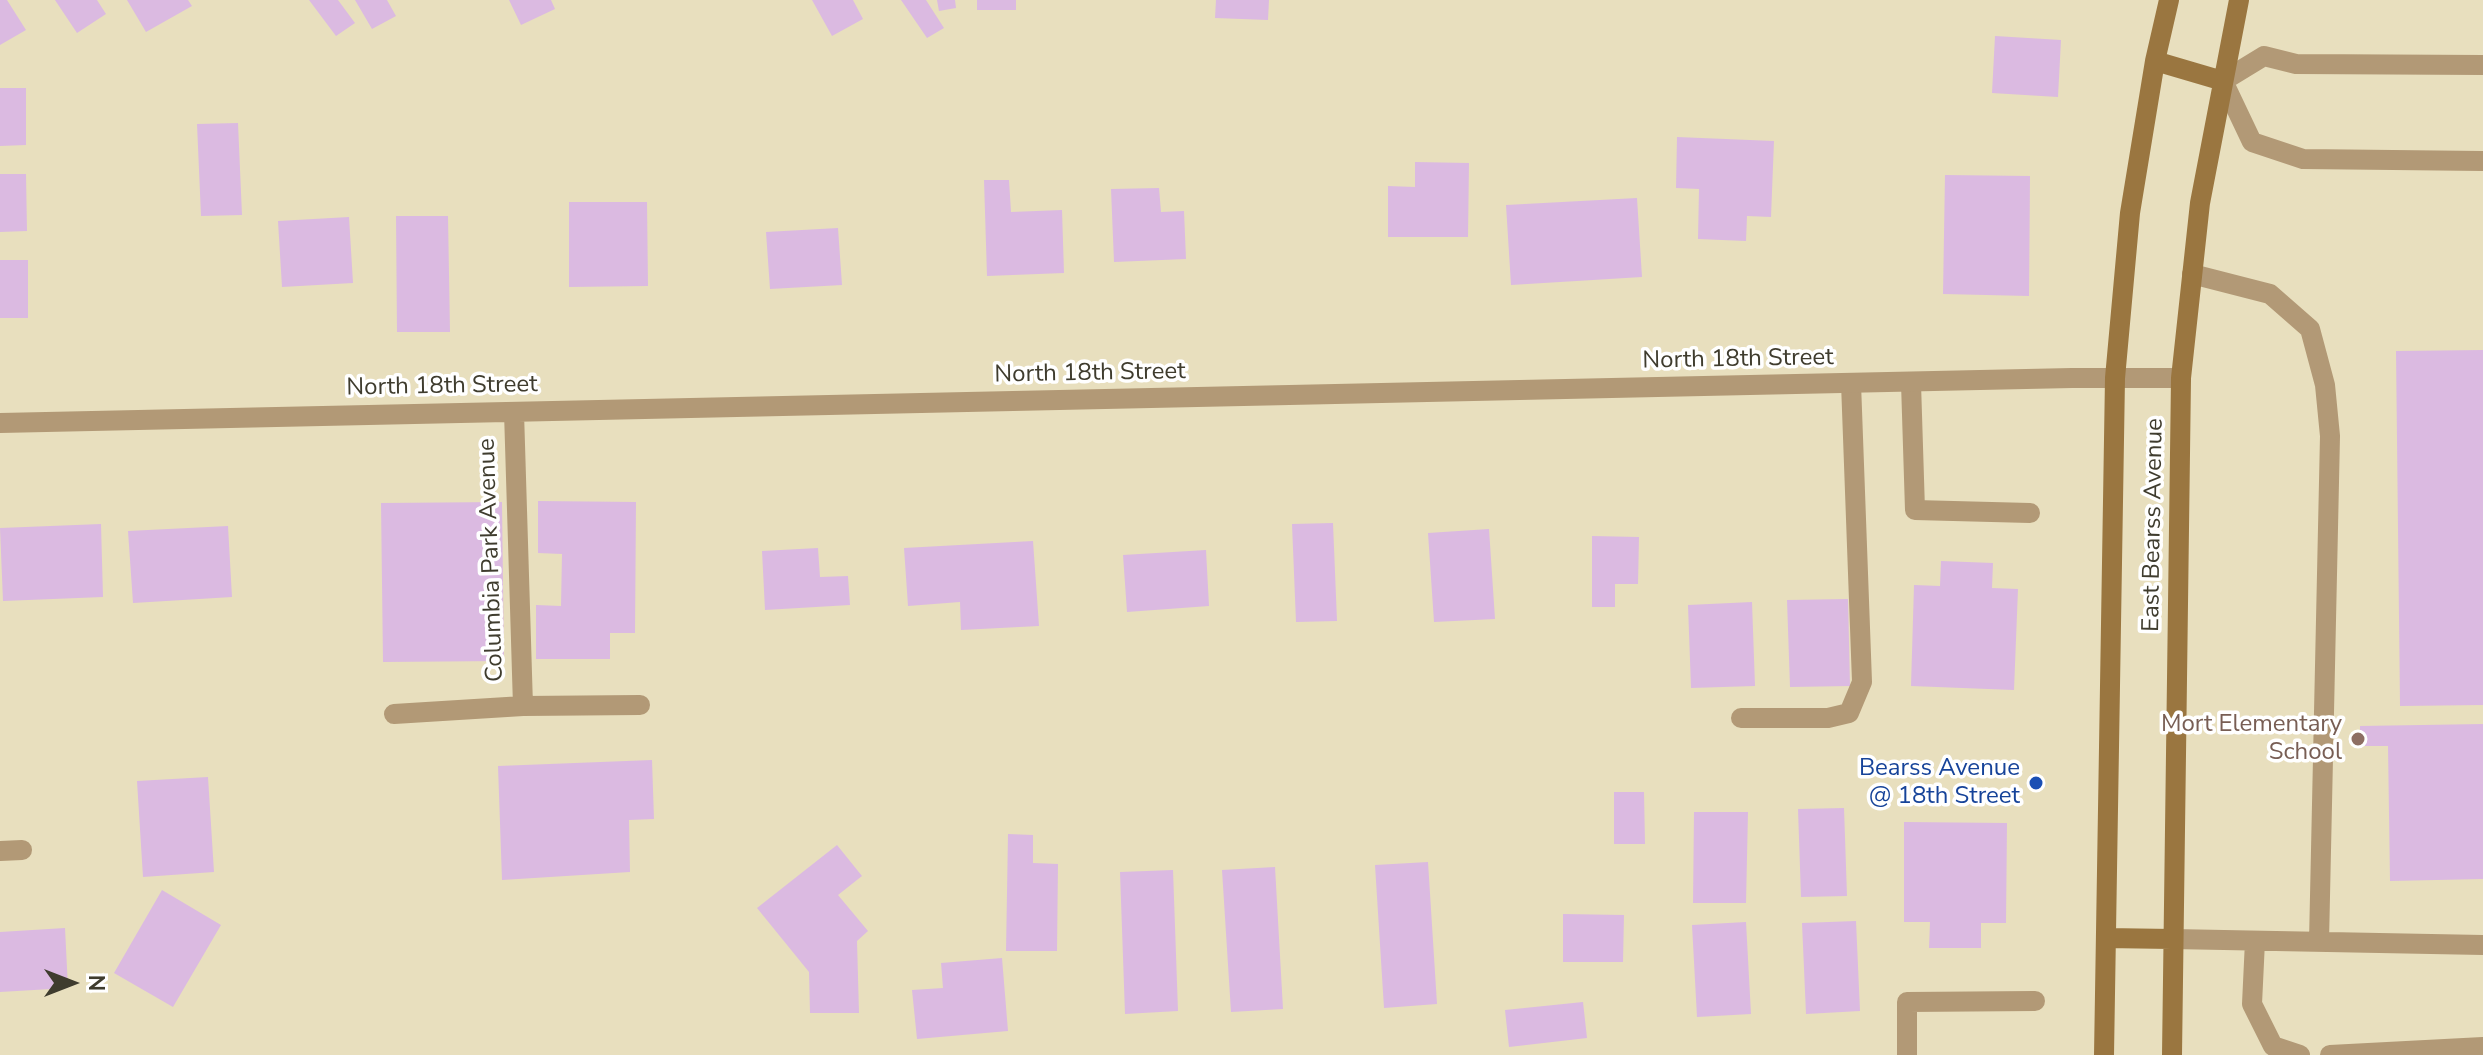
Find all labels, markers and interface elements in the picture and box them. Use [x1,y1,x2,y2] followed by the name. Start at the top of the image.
[1642,344,1834,376] street label: North 18th Street
[994,358,1186,390] street label: North 18th Street
[346,371,538,403] street label: North 18th Street
[2138,418,2170,632] street label: East Bearss Avenue
[473,438,511,682] street label: Columbia Park Avenue
[2161,711,2342,767] place label: Mort Elementary School
[2349,730,2367,748] marker: Mort Elementary School
[1859,755,2020,811] place label: Bearss Avenue @ 18th Street
[2027,774,2045,792] marker: Bearss Avenue @ 18th Street
[32,943,112,1023] north arrow
[81,975,111,991] text: N

